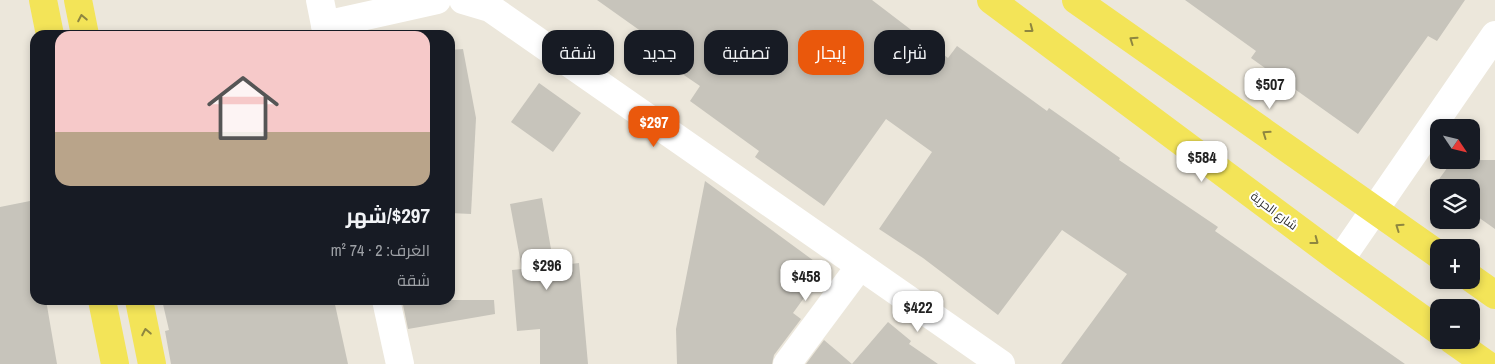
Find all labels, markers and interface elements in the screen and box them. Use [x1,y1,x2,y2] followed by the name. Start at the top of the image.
[77,13,88,22] one-way arrow
[1024,23,1034,32] one-way arrow
[542,30,614,75] chip: شقة
[624,30,694,75] chip: جديد
[704,30,788,75] chip: تصفية
[798,30,864,75] chip: إيجار
[874,30,945,75] chip: شراء
[1129,37,1139,46] one-way arrow
[198,63,288,153] icon: home
[1240,68,1300,110] pin: $507
[1255,73,1285,95] text: $507
[624,106,684,148] pin: $297
[639,111,669,133] text: $297
[1430,119,1480,169] north arrow
[1430,119,1480,349] map controls
[1262,131,1272,140] one-way arrow
[1172,140,1232,183] pin: $584
[1187,146,1217,168] text: $584
[1430,179,1480,229] button: layers
[1247,188,1301,234] street label: شارع الحرية
[346,201,430,230] text: $297/شهر
[1395,224,1405,233] one-way arrow
[1309,235,1319,244] one-way arrow
[331,239,430,261] text: الغرف: 2 · 74 m²
[1430,239,1480,289] button: +
[517,248,577,291] pin: $296
[532,254,562,276] text: $296
[776,260,836,302] pin: $458
[791,265,821,287] text: $458
[397,269,430,291] text: شقة
[888,290,948,333] pin: $422
[903,296,933,318] text: $422
[1430,299,1480,349] button: −
[141,328,151,336] one-way arrow

